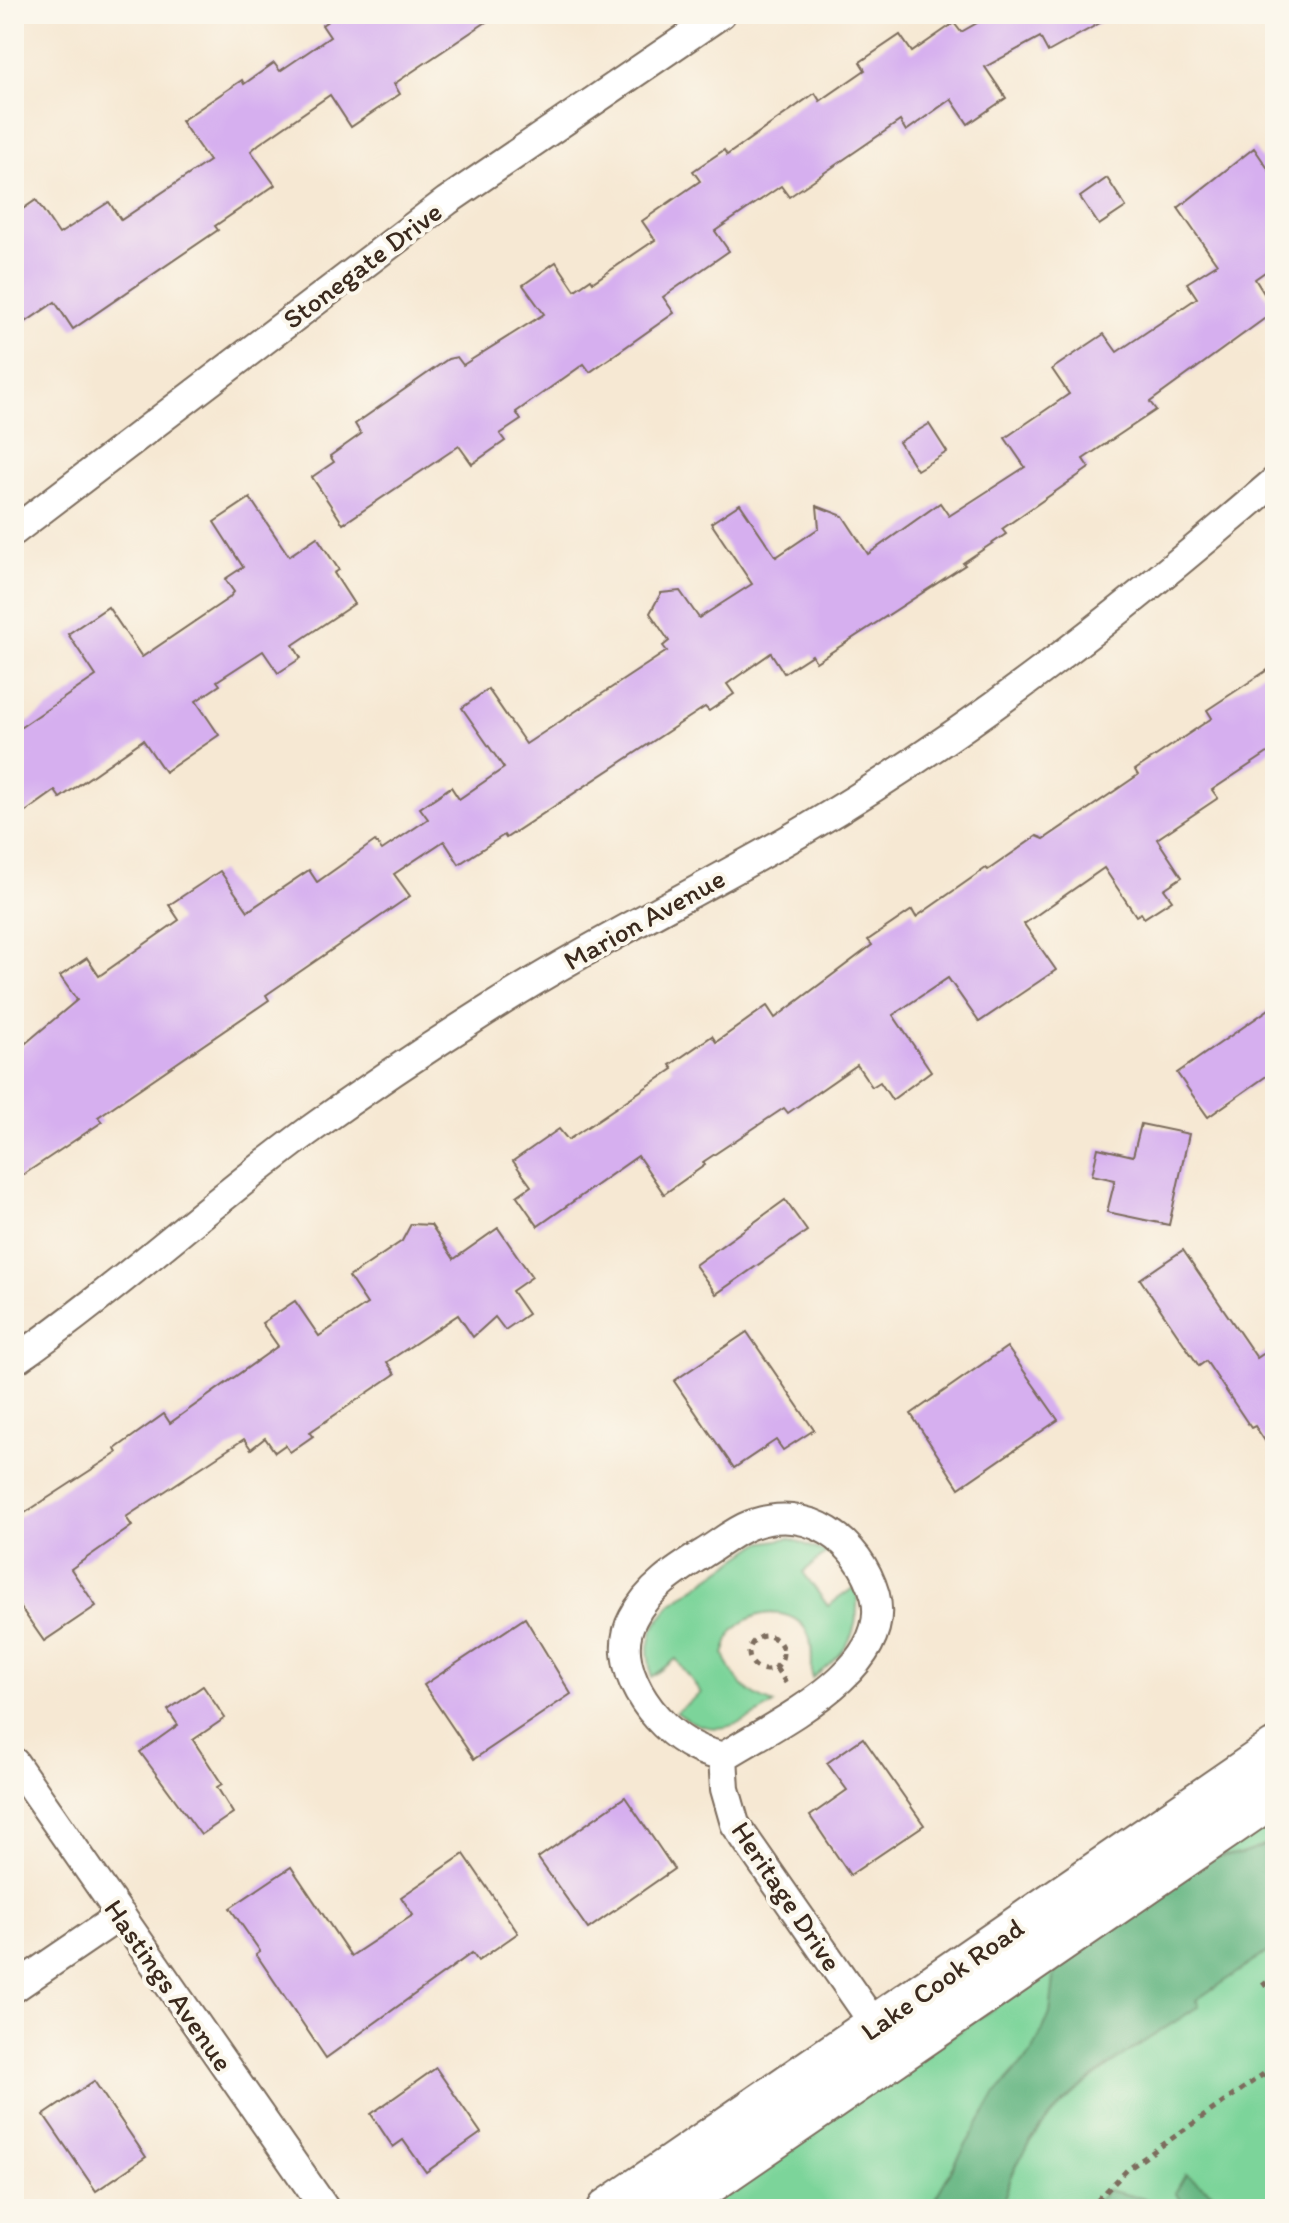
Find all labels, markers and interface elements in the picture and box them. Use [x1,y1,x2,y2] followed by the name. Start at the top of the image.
[276,194,448,336] street label: Stonegate Drive
[557,861,731,977] street label: Marion Avenue
[724,1815,850,1977] street label: Heritage Drive
[97,1893,241,2077] street label: Hastings Avenue
[854,1910,1030,2048] street label: Lake Cook Road

